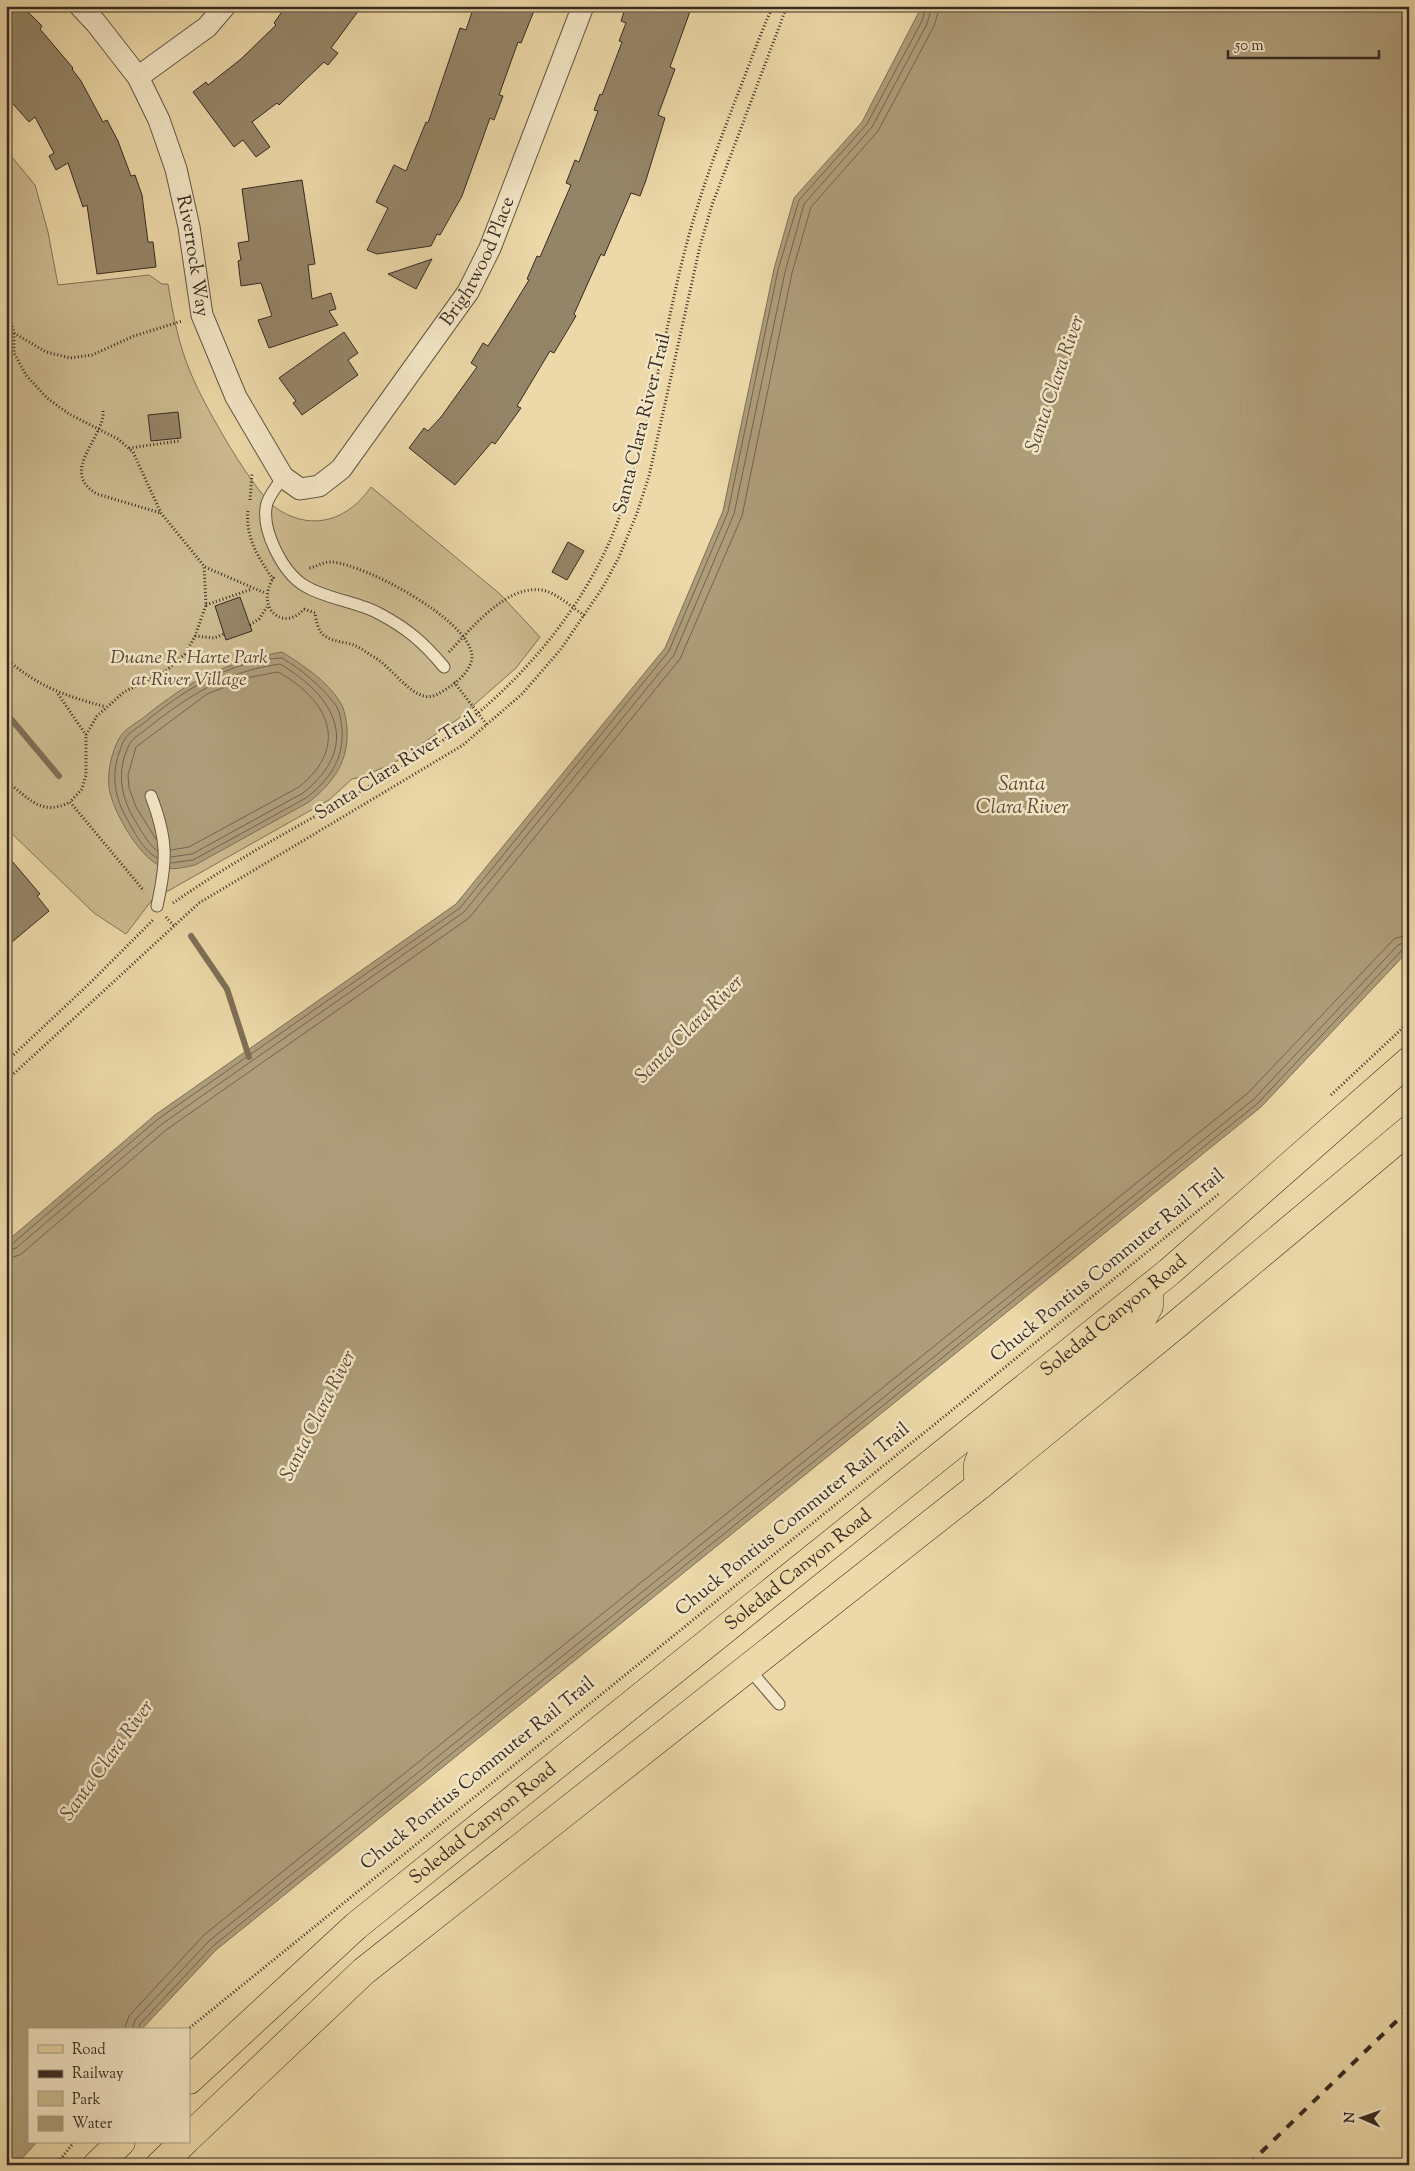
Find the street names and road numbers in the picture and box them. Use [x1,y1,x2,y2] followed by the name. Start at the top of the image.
[169,193,216,319] street label: Riverrock Way
[434,193,522,332] street label: Brightwood Place
[607,330,679,518] street label: Santa Clara River Trail
[310,706,482,828] street label: Santa Clara River Trail
[985,1163,1231,1369] street label: Chuck Pontius Commuter Rail Trail
[1035,1248,1193,1384] street label: Soledad Canyon Road
[670,1417,916,1623] street label: Chuck Pontius Commuter Rail Trail
[719,1502,878,1638] street label: Soledad Canyon Road
[355,1671,601,1877] street label: Chuck Pontius Commuter Rail Trail
[404,1756,562,1891] street label: Soledad Canyon Road

